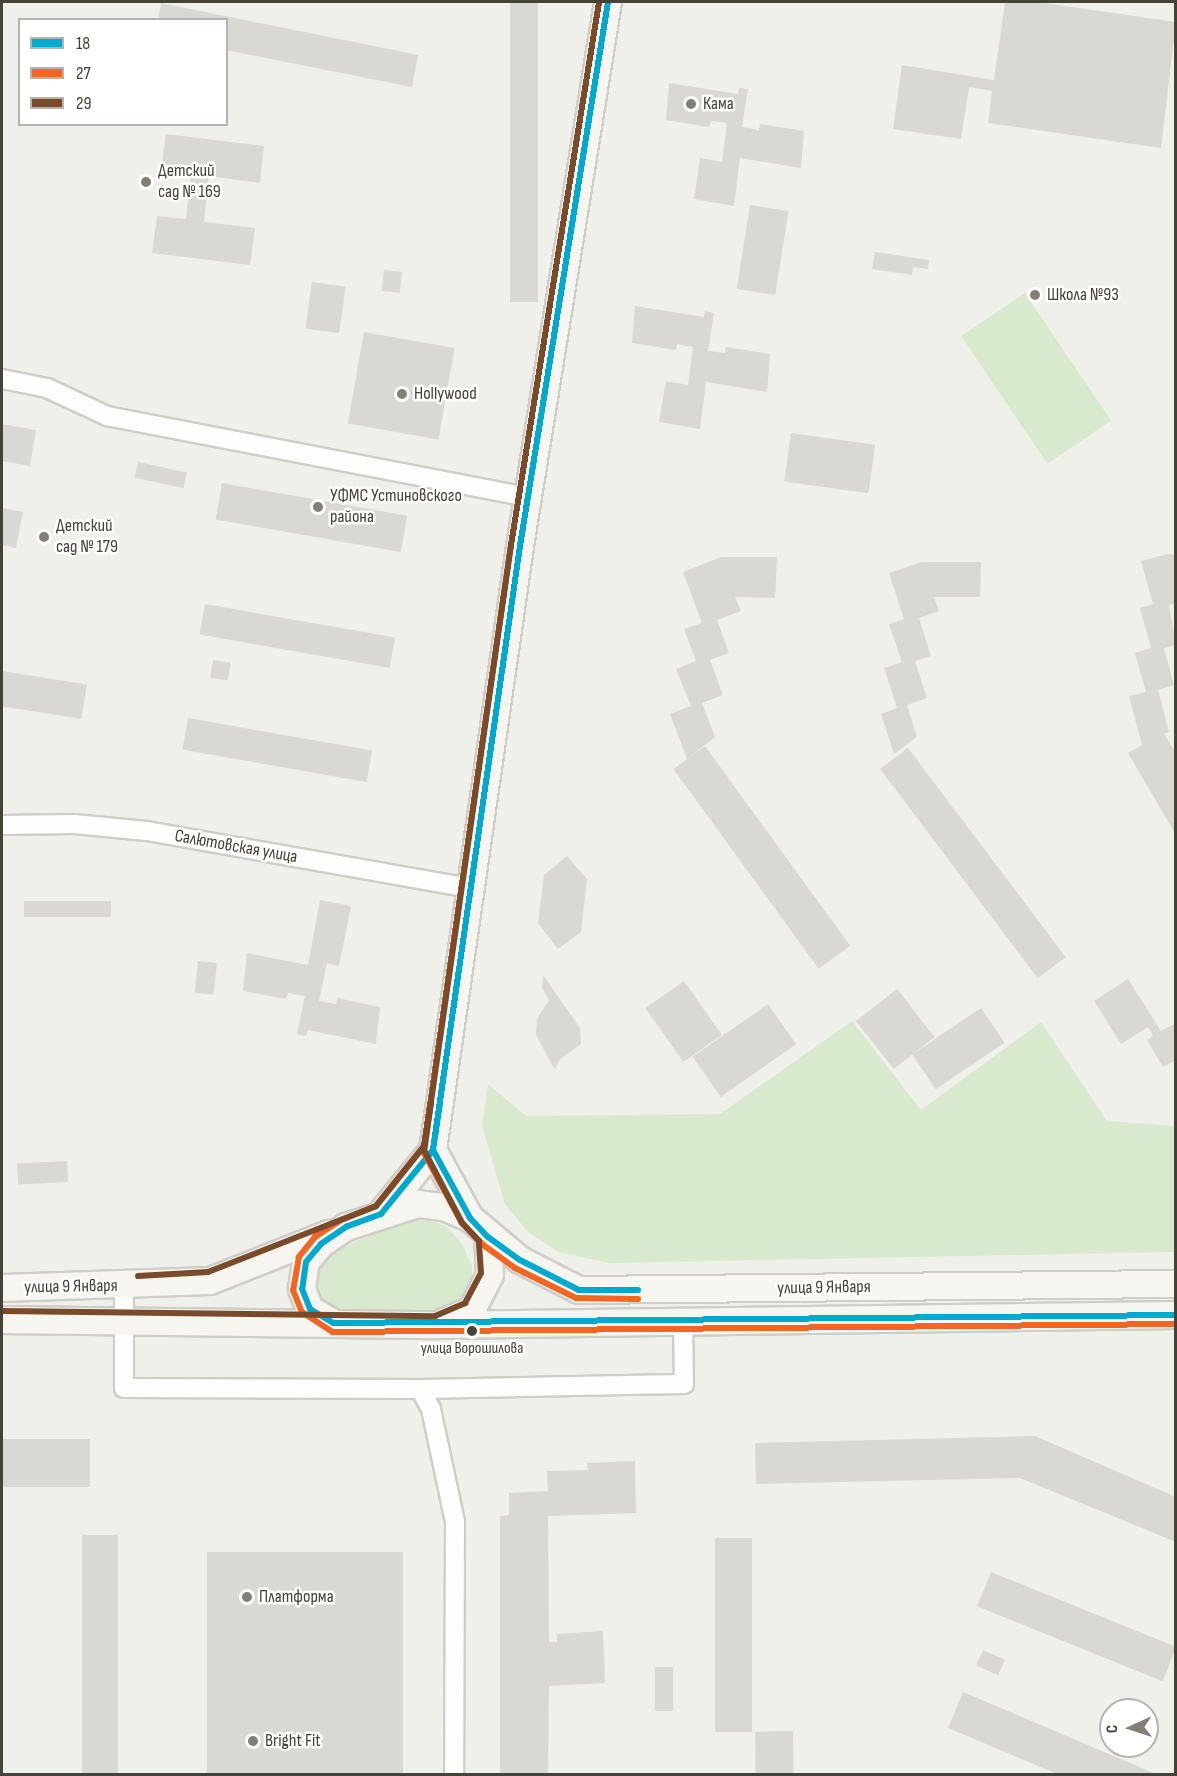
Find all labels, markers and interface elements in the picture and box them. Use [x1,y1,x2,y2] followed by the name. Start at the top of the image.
[18,18,228,126] legend
[76,33,90,54] text: 18
[76,63,91,84] text: 27
[76,93,91,114] text: 29
[703,93,734,115] place label: Кама
[684,97,698,111] marker: Кама
[158,161,221,204] place label: Детский сад № 169
[139,175,153,189] marker: Детский сад № 169
[1047,284,1119,306] place label: Школа №93
[1028,288,1042,302] marker: Школа №93
[414,383,477,405] place label: Hollywood
[395,387,409,401] marker: Hollywood
[330,486,462,528] place label: УФМС Устиновского района
[311,500,325,514] marker: УФМС Устиновского района
[56,516,118,558] place label: Детский сад № 179
[37,530,51,544] marker: Детский сад № 179
[173,826,299,868] street label: Салютовская улица
[24,1275,118,1299] street label: улица 9 Января
[777,1276,871,1300] street label: улица 9 Января
[466,1325,478,1337] marker: улица Ворошилова
[421,1339,523,1359] place label: улица Ворошилова
[259,1586,334,1608] place label: Платформа
[240,1590,254,1604] marker: Платформа
[1099,1698,1159,1758] north arrow
[1103,1724,1122,1733] text: С
[265,1730,321,1752] place label: Bright Fit
[246,1734,260,1748] marker: Bright Fit

